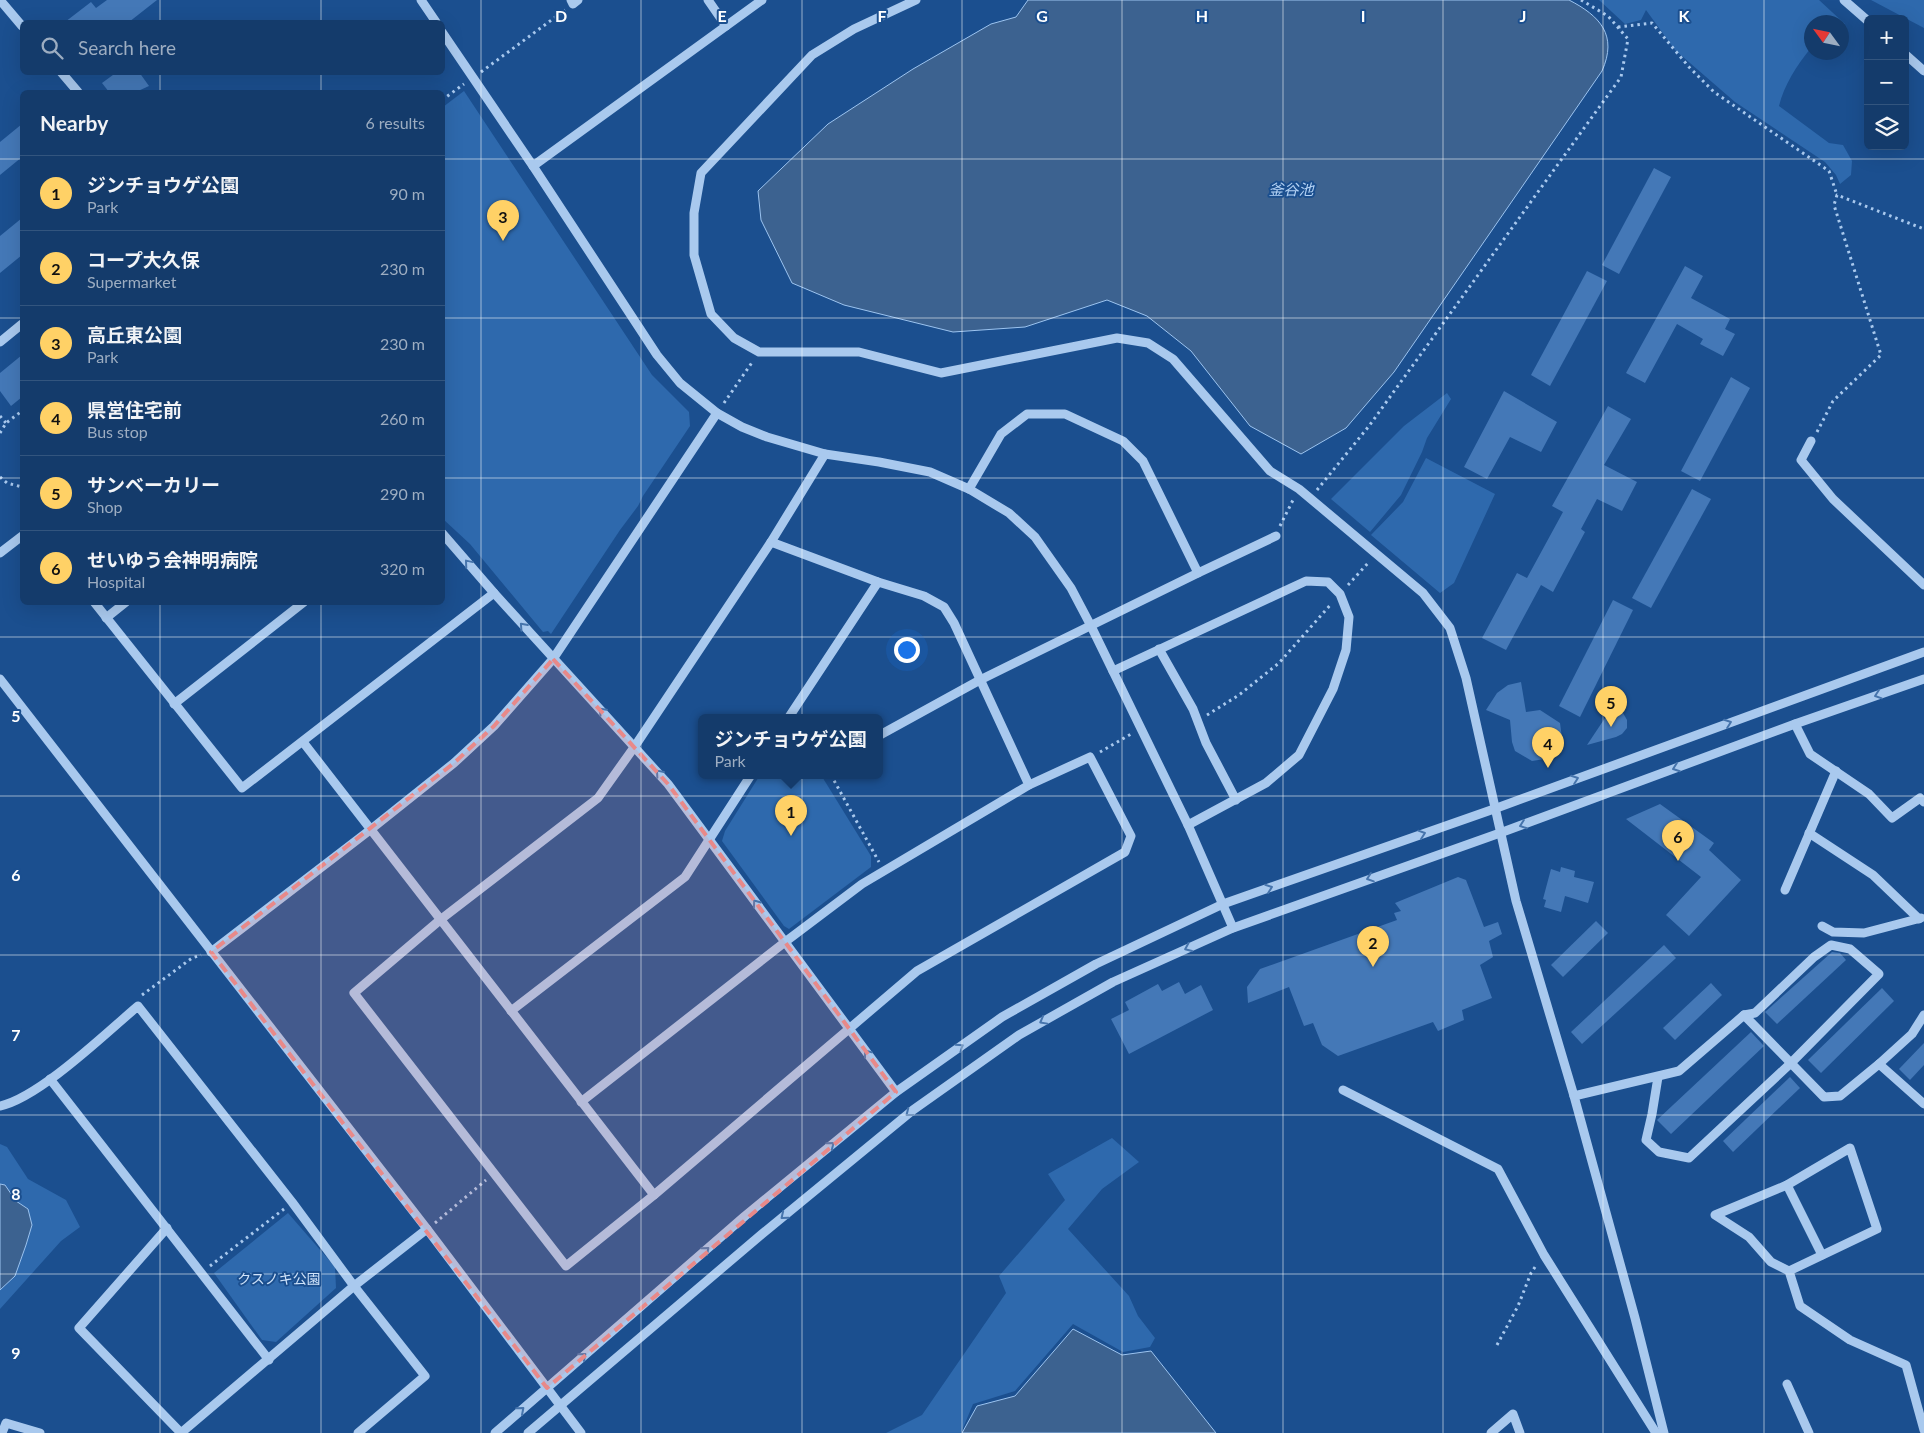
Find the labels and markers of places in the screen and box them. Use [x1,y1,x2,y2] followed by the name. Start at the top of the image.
[487,200,519,241] pin: 3
[1595,686,1627,727] pin: 5
[1532,727,1564,768] pin: 4
[775,795,807,836] pin: 1
[1662,820,1694,861] pin: 6
[1357,926,1389,967] pin: 2

